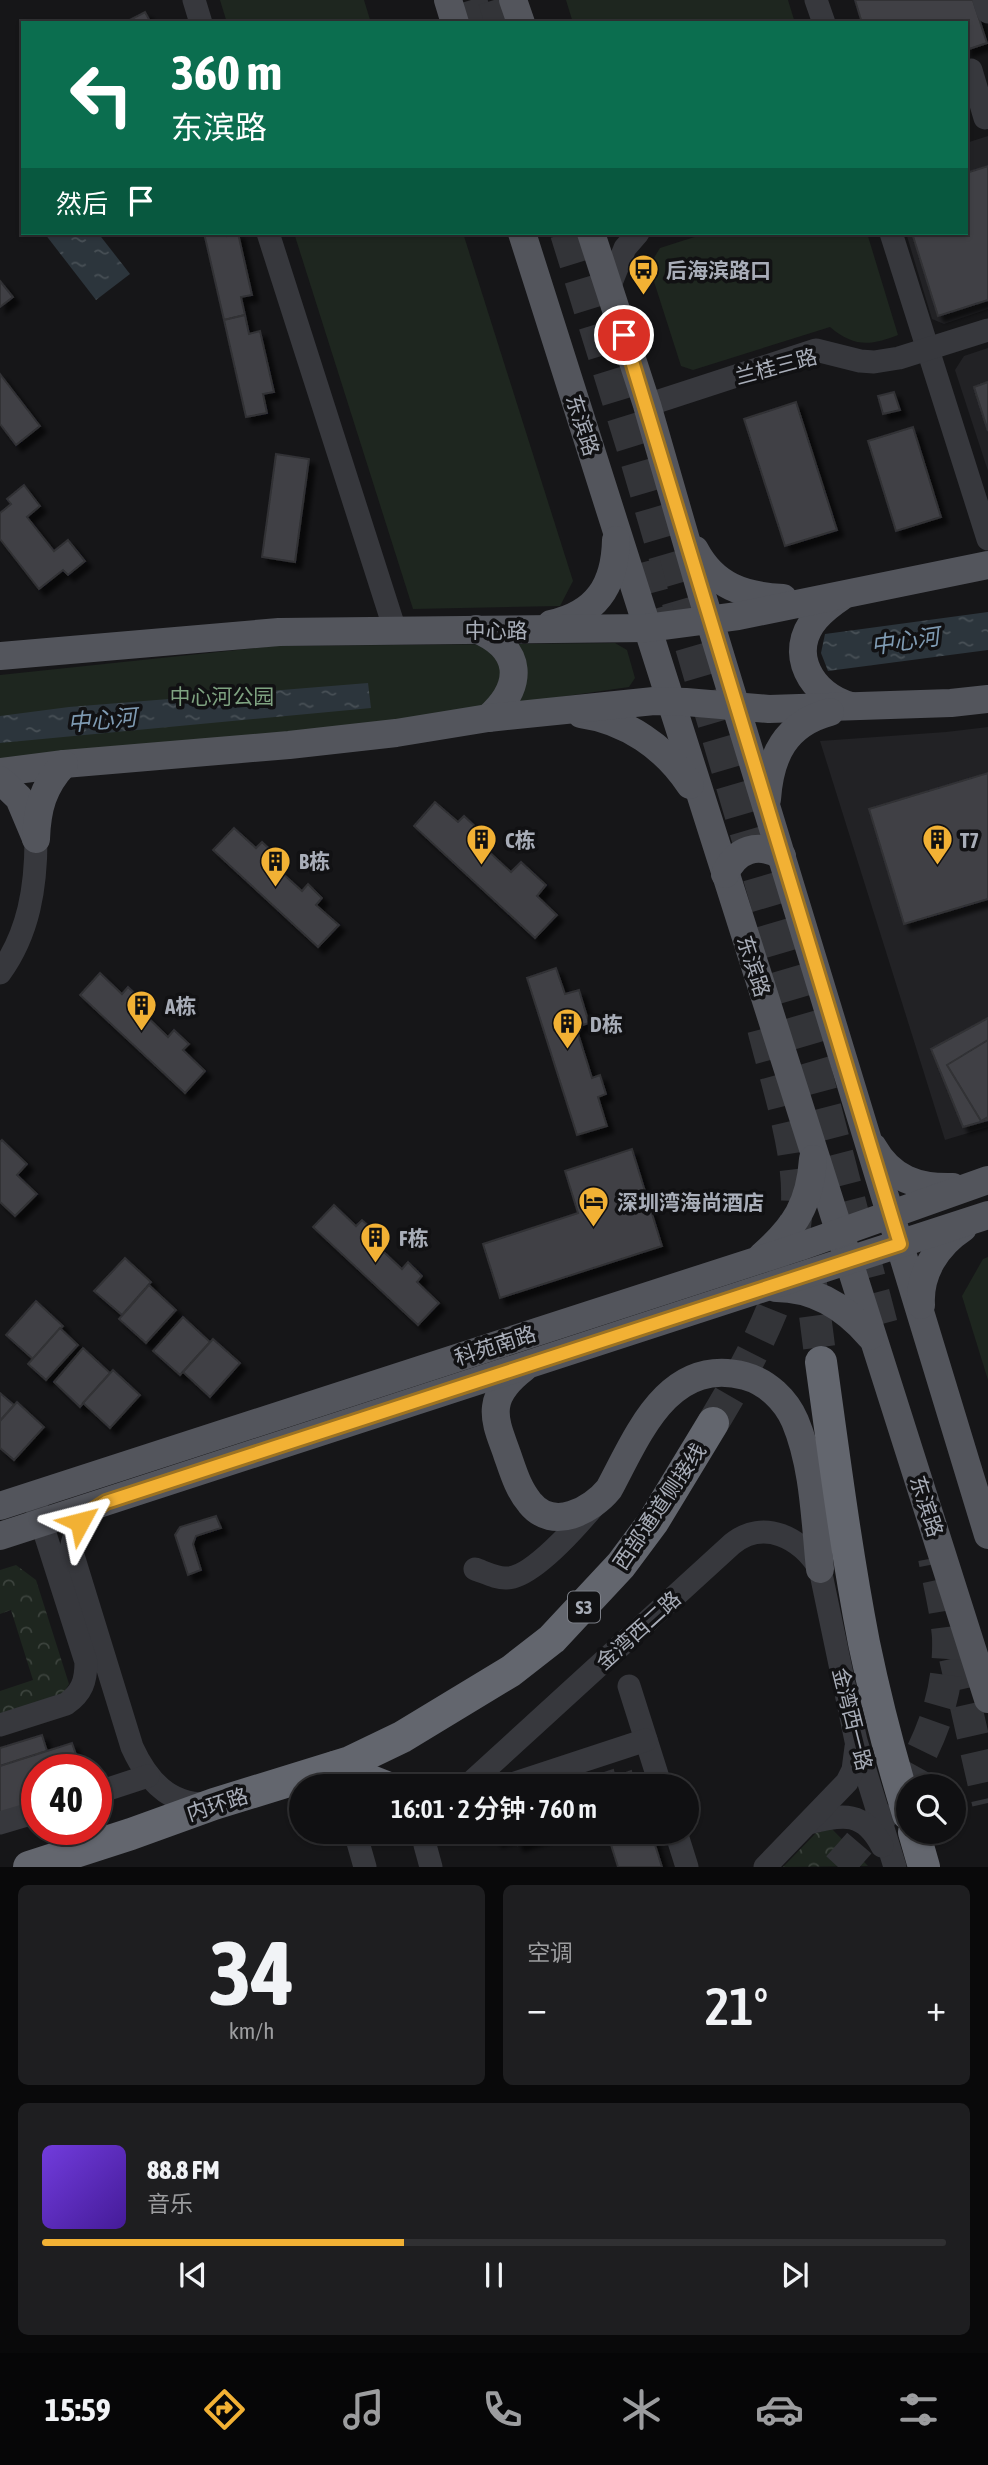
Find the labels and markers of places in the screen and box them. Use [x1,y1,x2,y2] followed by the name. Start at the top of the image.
[626,253,660,297] bus stop icon: 后海滨路口
[666,258,771,282] place label: 后海滨路口
[594,305,654,365] pin
[465,823,499,867] building icon: C栋
[920,823,954,867] building icon: T7
[505,828,535,852] place label: C栋
[960,828,979,852] place label: T7
[259,844,293,888] building icon: B栋
[299,849,330,873] place label: B栋
[125,989,159,1033] building icon: A栋
[164,994,196,1018] place label: A栋
[550,1007,584,1051] building icon: D栋
[590,1012,623,1036] place label: D栋
[577,1185,611,1229] hotel icon: 深圳湾海尚酒店
[617,1190,764,1214] place label: 深圳湾海尚酒店
[359,1221,393,1265] building icon: F栋
[399,1226,428,1250] place label: F栋

